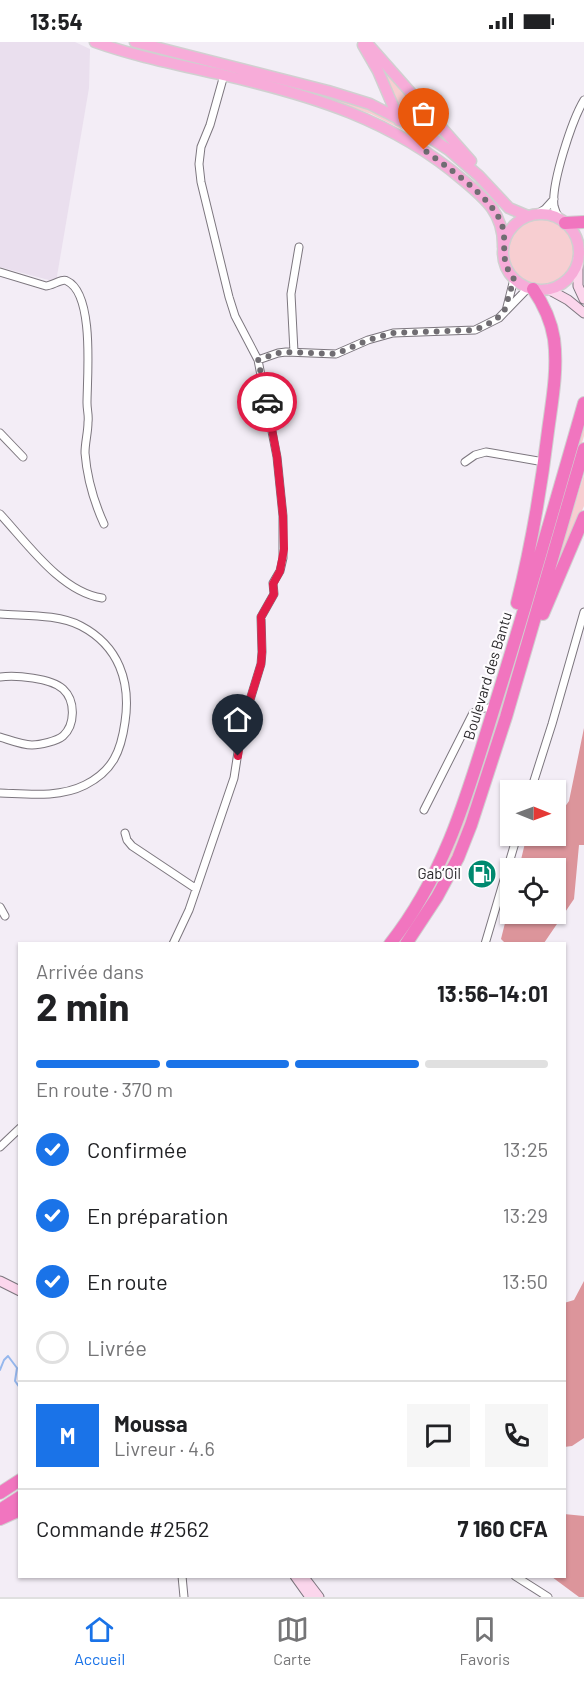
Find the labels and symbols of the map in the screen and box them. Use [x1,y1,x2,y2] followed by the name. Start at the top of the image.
[398,88,449,150] pin
[237,372,297,432] courier
[459,610,515,742] street label: Boulevard des Bantu
[212,694,263,756] pin
[500,780,566,846] north arrow
[466,858,498,890] fuel station icon: Gab’Oil
[417,864,461,882] place label: Gab’Oil

